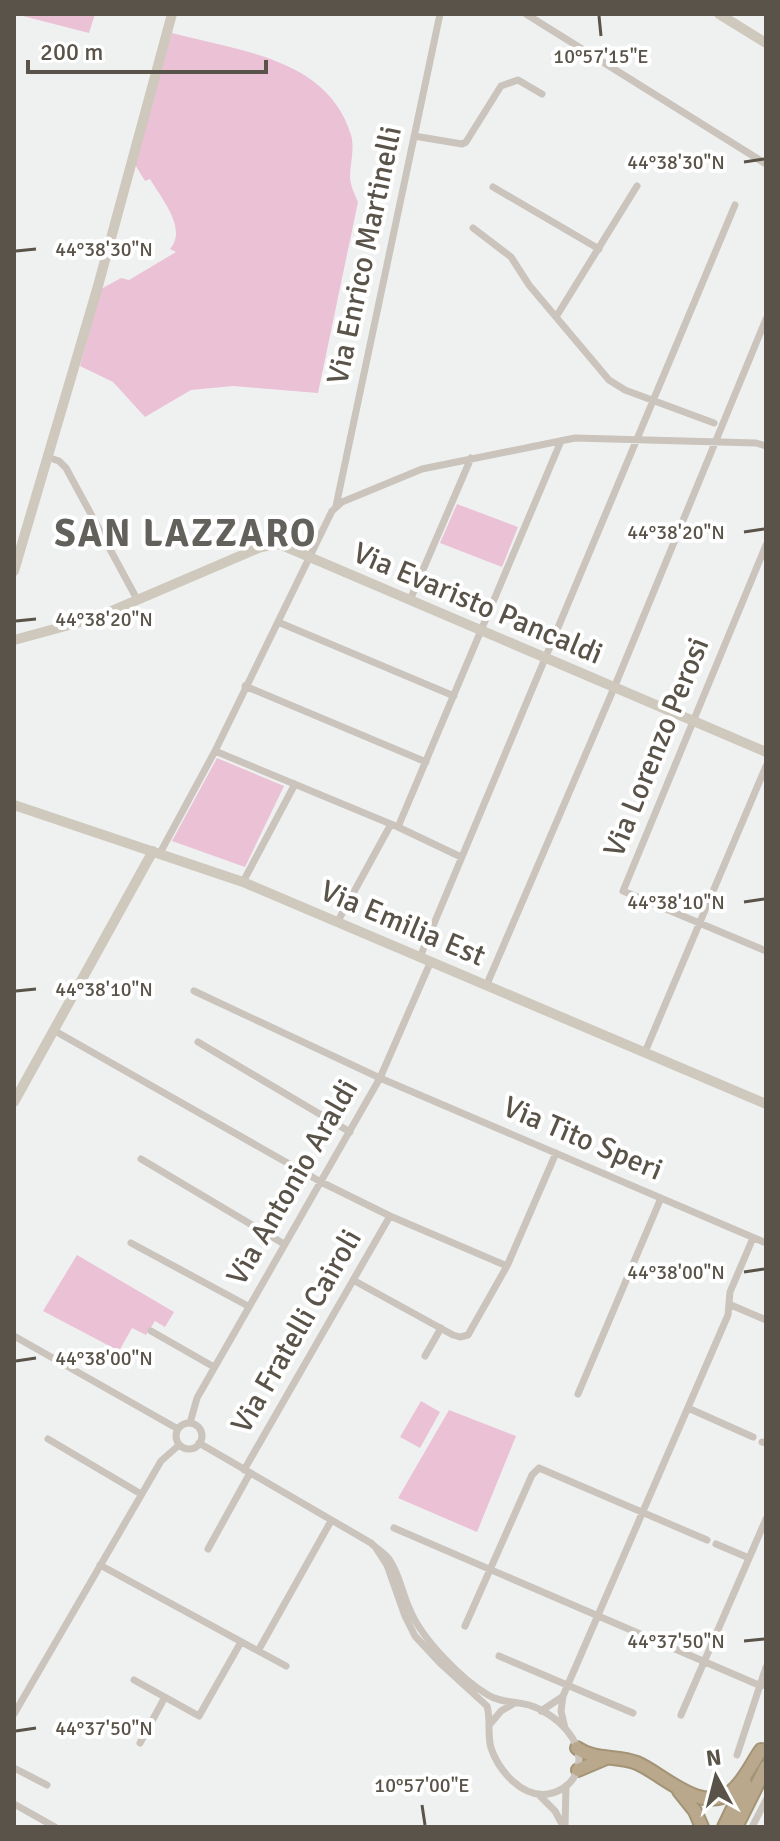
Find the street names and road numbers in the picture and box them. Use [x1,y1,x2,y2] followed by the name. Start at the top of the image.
[319,123,410,388] street label: Via Enrico Martinelli
[347,534,608,673] street label: Via Evaristo Pancaldi
[596,632,717,862] street label: Via Lorenzo Perosi
[315,872,491,975] street label: Via Emilia Est
[219,1073,366,1292] street label: Via Antonio Araldi
[498,1088,668,1189] street label: Via Tito Speri
[223,1223,370,1440] street label: Via Fratelli Cairoli

